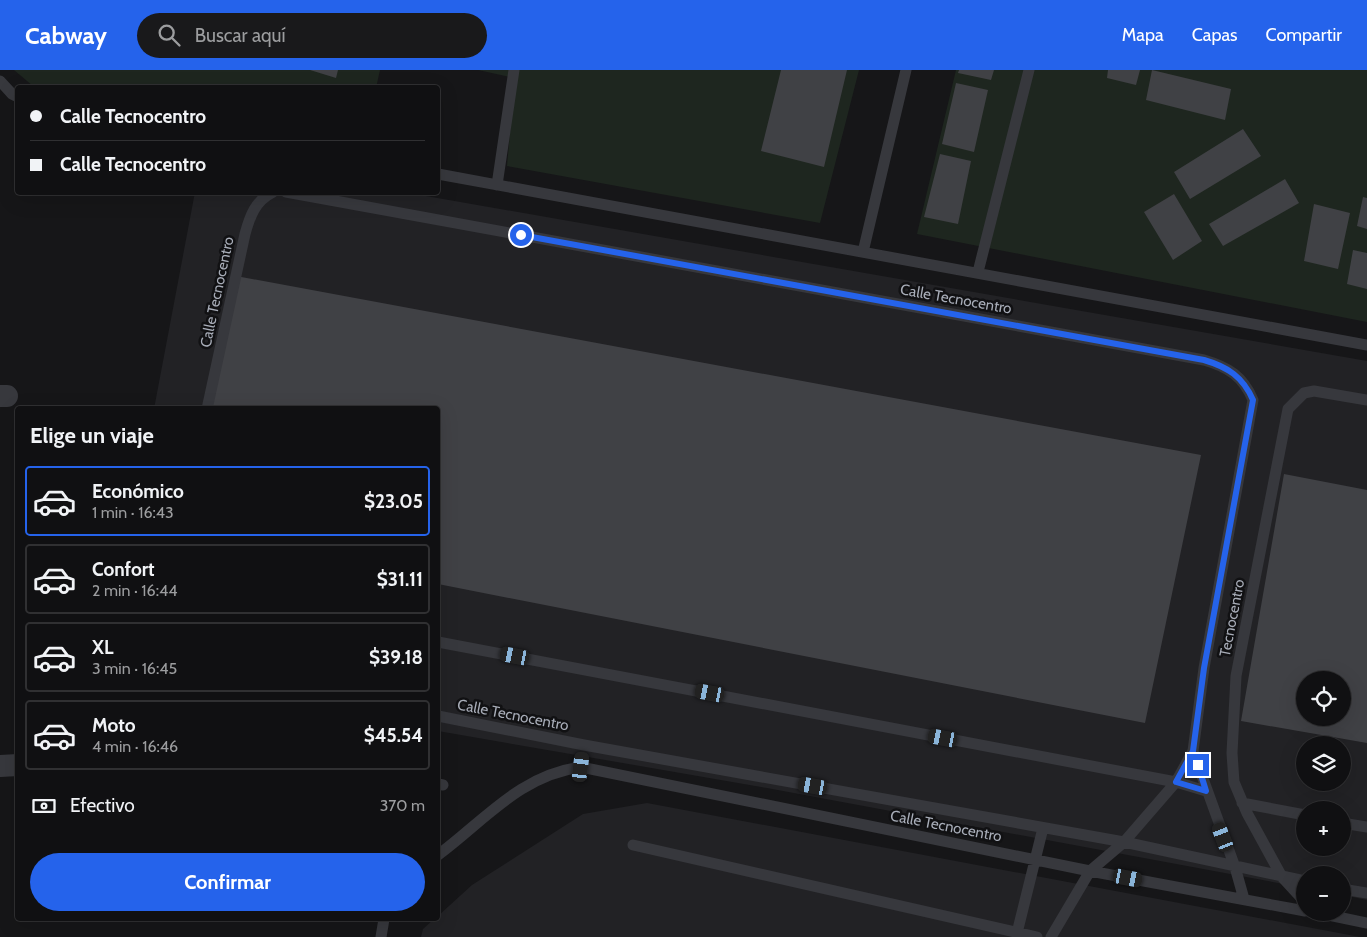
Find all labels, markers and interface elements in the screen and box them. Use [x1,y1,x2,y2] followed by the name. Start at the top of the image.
[137,13,487,58] search box
[25,21,107,50] text: Cabway
[155,21,183,49] icon: search
[195,24,286,47] text: Buscar aquí
[1122,24,1164,46] text: Mapa
[1192,24,1238,46] text: Capas
[1266,24,1342,46] text: Compartir
[60,105,206,128] text: Calle Tecnocentro
[60,153,206,176] text: Calle Tecnocentro
[510,224,532,246] route start
[196,235,238,349] street label: Calle Tecnocentro
[899,280,1013,318] street label: Calle Tecnocentro
[30,422,154,449] text: Elige un viaje
[32,479,77,524] icon: car
[92,480,184,503] text: Económico
[364,490,423,513] text: $23.05
[92,503,174,522] text: 1 min · 16:43
[32,557,77,602] icon: car
[92,558,155,581] text: Confort
[377,568,423,591] text: $31.11
[1216,578,1248,658] street label: Tecnocentro
[92,581,178,600] text: 2 min · 16:44
[32,635,77,680] icon: car
[92,636,113,659] text: XL
[369,646,423,669] text: $39.18
[498,646,531,666] car
[92,659,177,678] text: 3 min · 16:45
[1296,671,1351,921] map controls
[1296,671,1351,726] button: locate
[693,683,726,703] car
[456,695,570,735] street label: Calle Tecnocentro
[32,713,77,758] icon: car
[92,714,136,737] text: Moto
[364,724,423,747] text: $45.54
[926,728,959,748] car
[1296,736,1351,791] button: layers
[92,737,178,756] text: 4 min · 16:46
[571,751,590,783] car
[1187,754,1209,776] route end
[796,776,829,796] car
[30,792,58,820] icon: cash
[70,794,135,817] text: Efectivo
[380,796,425,815] text: 370 m
[1296,801,1351,856] button: +
[889,806,1003,846] street label: Calle Tecnocentro
[1210,820,1235,854] car
[30,853,425,911] button: Confirmar
[1296,866,1351,921] button: −
[1111,868,1144,888] car

